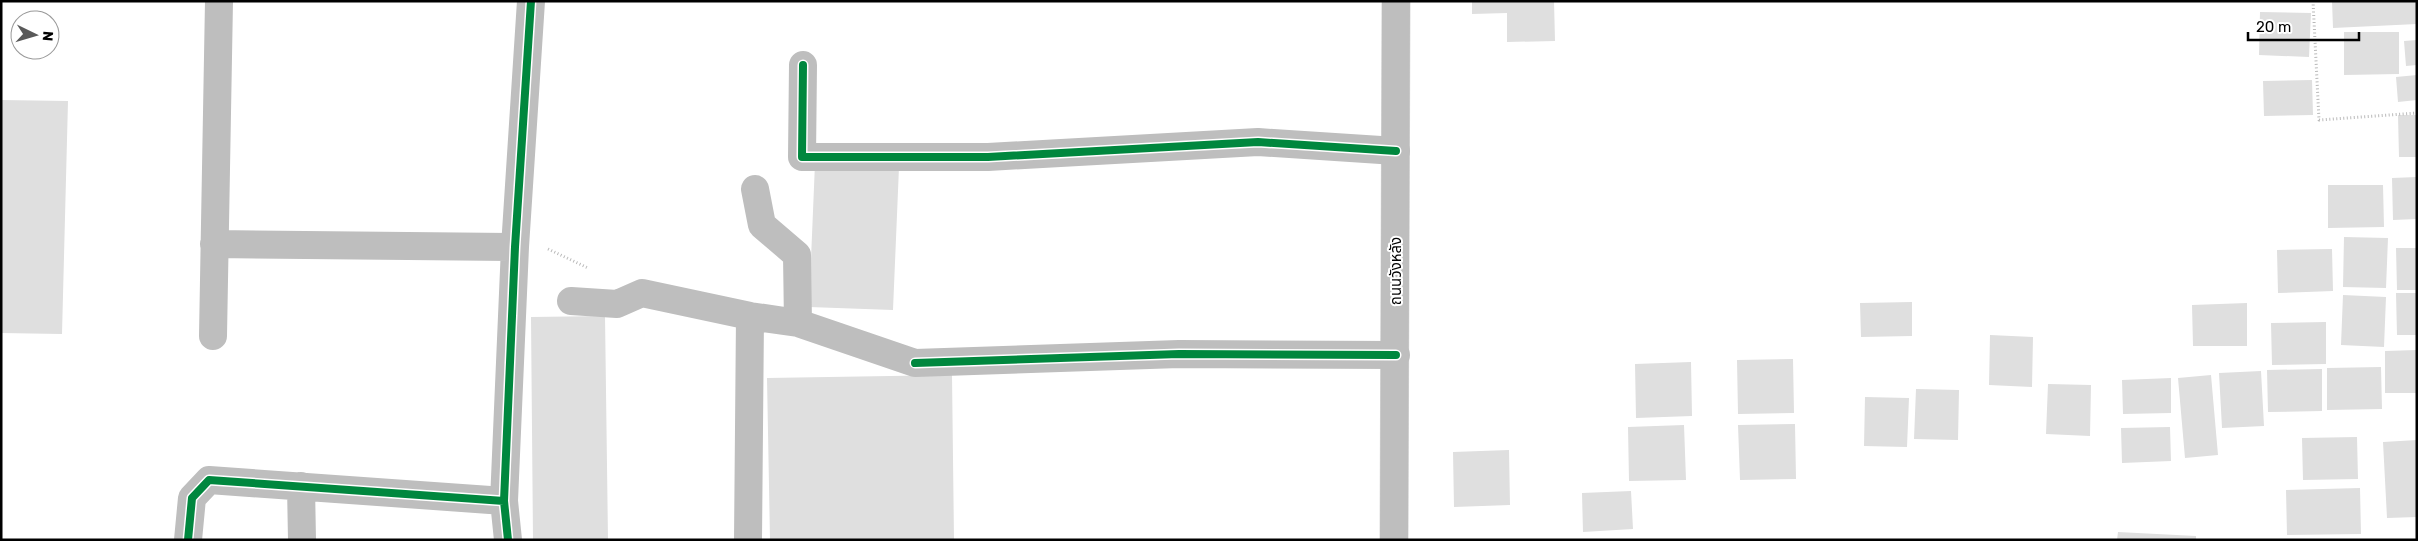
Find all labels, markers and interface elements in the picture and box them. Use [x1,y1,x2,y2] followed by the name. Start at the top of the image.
[10,10,60,60] north arrow
[2248,10,2359,42] scale bar
[2256,18,2291,36] text: 20 m
[39,30,56,42] text: N
[1387,237,1405,305] street label: ถนนวังหลัง

